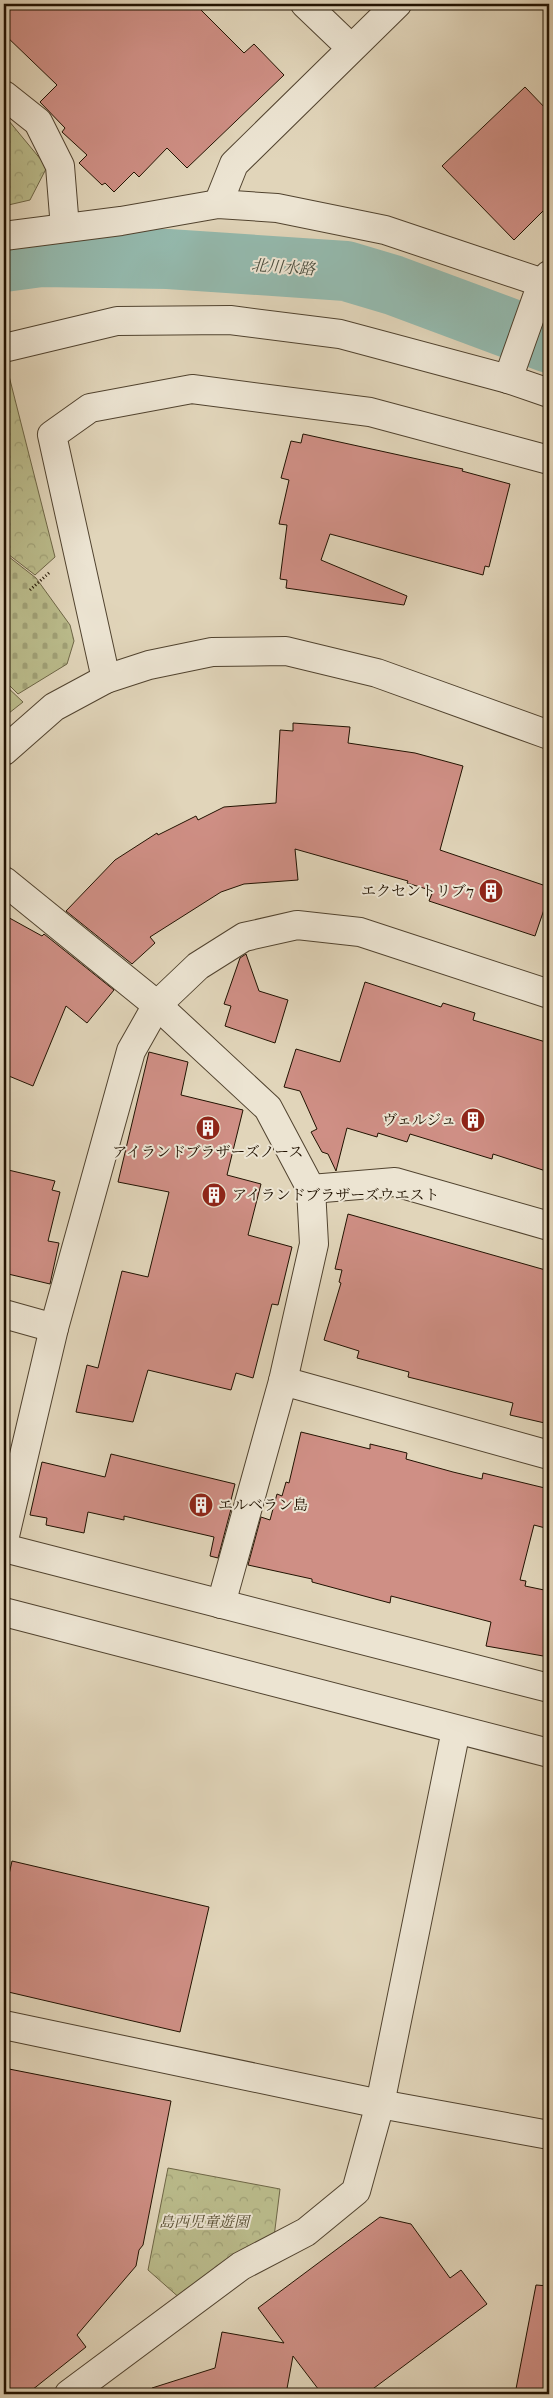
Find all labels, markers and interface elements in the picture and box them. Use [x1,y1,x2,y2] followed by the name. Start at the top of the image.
[250,255,317,279] water label: 北川水路
[478,878,504,904] building icon: エクセントリブ7
[361,882,474,900] place label: エクセントリブ7
[460,1107,486,1133] building icon: ヴェルジュ
[382,1111,456,1129] place label: ヴェルジュ
[195,1115,221,1141] building icon: アイランドブラザーズノース
[112,1143,304,1161] place label: アイランドブラザーズノース
[201,1182,227,1208] building icon: アイランドブラザーズウエスト
[232,1186,439,1204] place label: アイランドブラザーズウエスト
[188,1492,214,1518] building icon: エルベラン島
[218,1496,308,1514] place label: エルベラン島
[159,2213,252,2231] park label: 島西児童遊園

